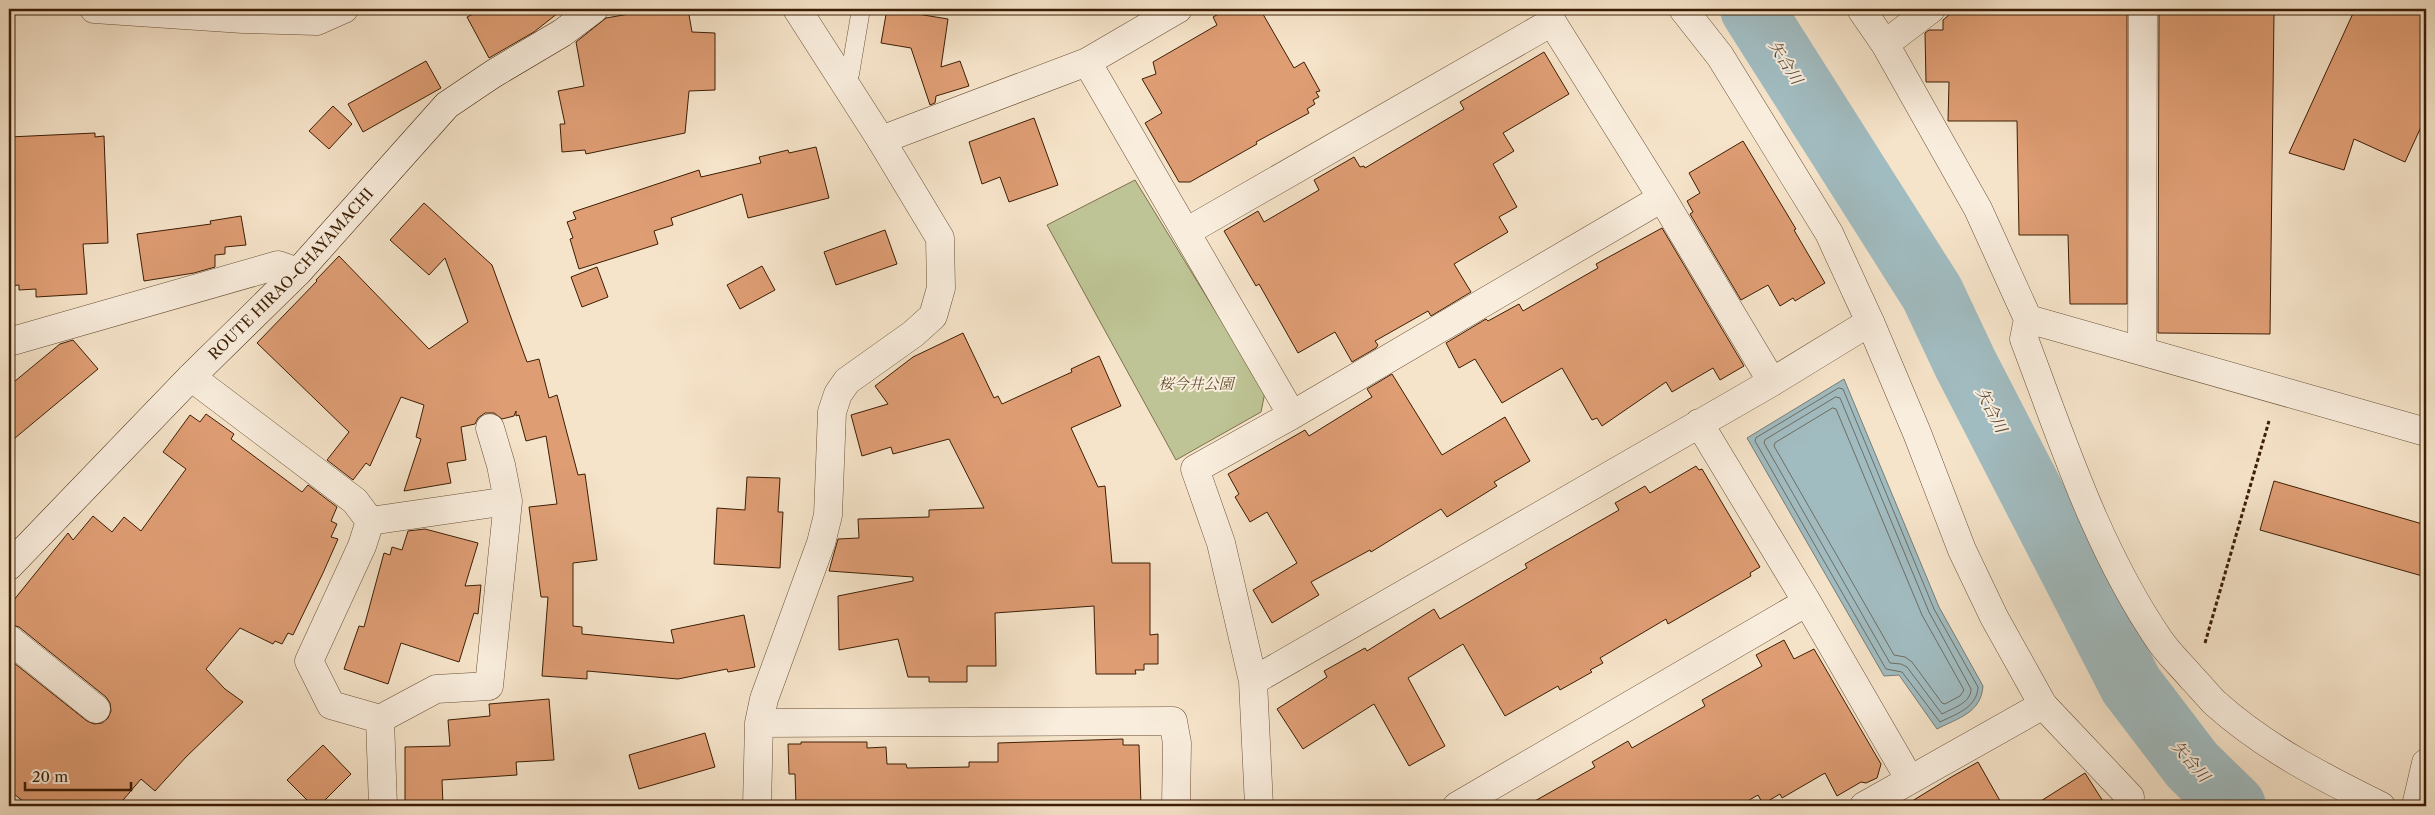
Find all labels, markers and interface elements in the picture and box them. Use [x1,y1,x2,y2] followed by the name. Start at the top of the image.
[1765,36,1808,89] water label: 矢合川
[204,184,377,364] street label: ROUTE HIRAO-CHAYAMACHI
[1158,374,1236,393] park label: 桜今井公園
[1972,384,2013,438] water label: 矢合川
[2168,736,2216,787] water label: 矢合川
[25,760,131,792] scale bar
[32,767,68,786] text: 20 m

